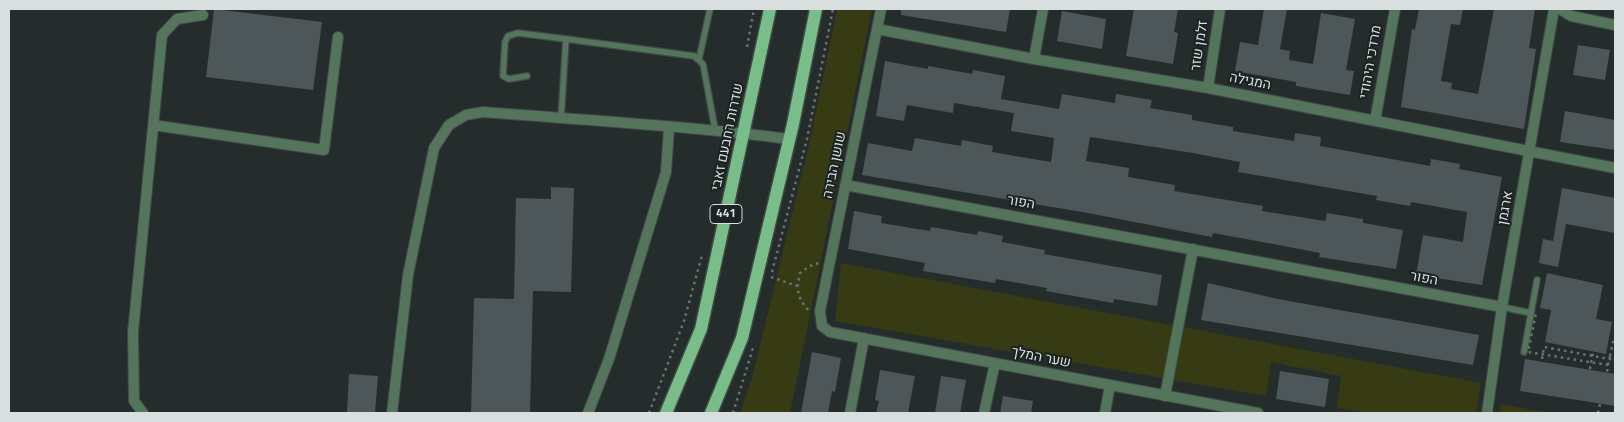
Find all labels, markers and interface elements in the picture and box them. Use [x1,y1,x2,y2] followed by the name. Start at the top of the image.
[1188,19,1212,73] street label: זלמן שזר
[1356,24,1386,100] street label: מרדכי היהודי
[1228,70,1272,94] street label: המגילה
[708,82,748,192] street label: שדרות רחבעם זאבי
[820,130,850,200] street label: שושן הבירה
[1495,190,1517,226] street label: ארגמן
[1006,192,1036,214] street label: הפור
[710,204,742,223] road number: 441
[1409,268,1439,290] street label: הפור
[1010,344,1072,372] street label: שער המלך

